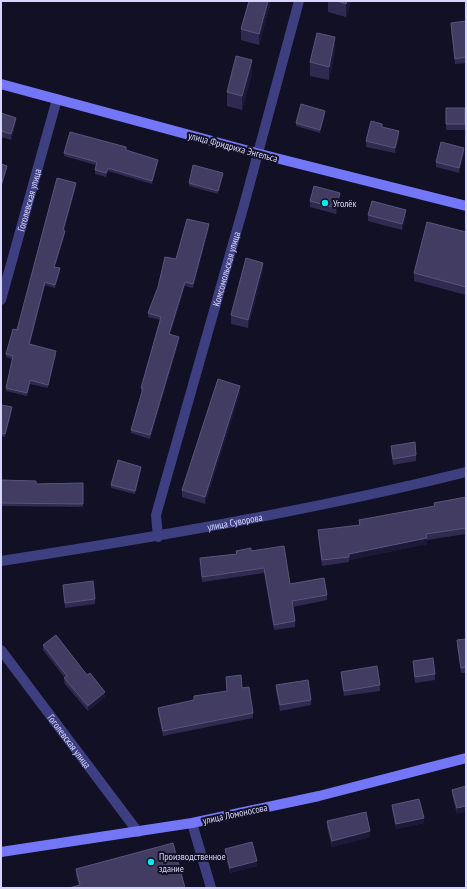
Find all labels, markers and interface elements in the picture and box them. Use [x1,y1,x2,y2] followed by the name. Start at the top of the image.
[187,129,279,165] street label: улица Фридриха Энгельса
[14,167,44,233] street label: Гоголевская улица
[333,197,356,210] place label: Уголёк
[320,198,330,208] marker: Уголёк
[209,230,243,308] street label: Комсомольская улица
[206,510,263,533] street label: улица Суворова
[45,711,94,771] street label: Гоголевская улица
[201,801,269,827] street label: улица Ломоносова
[159,850,226,875] place label: Производственное здание
[146,857,156,867] marker: Производственное здание

